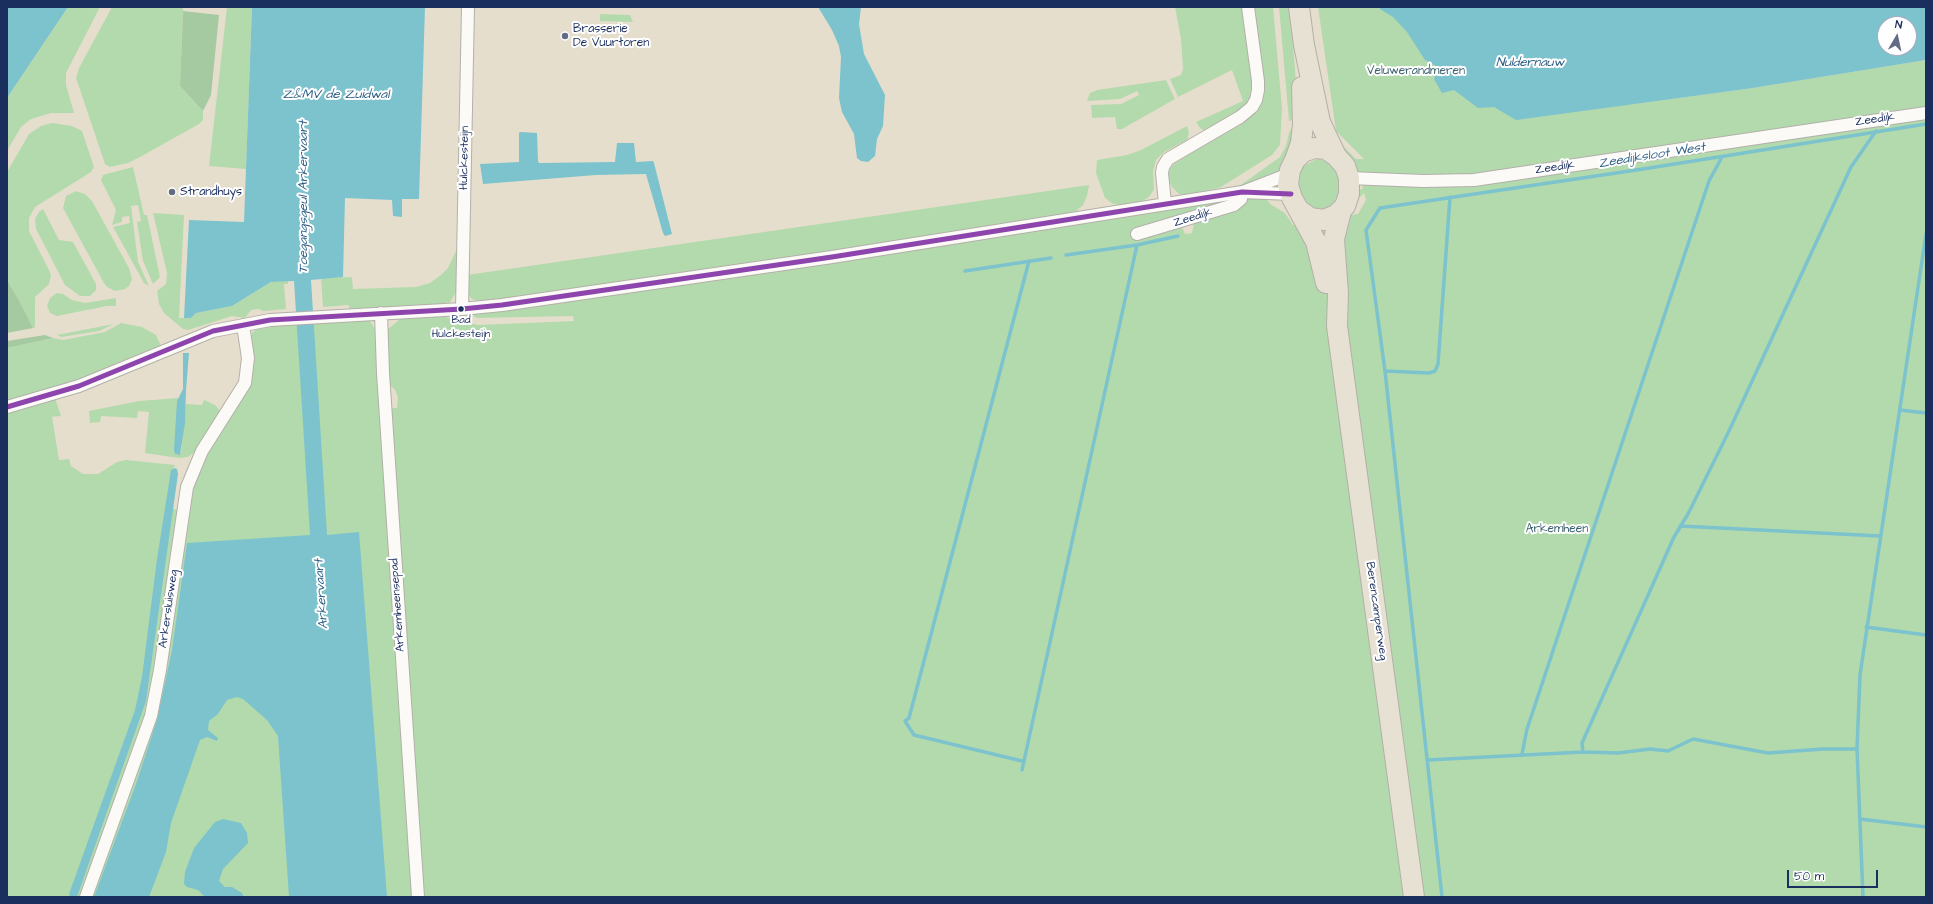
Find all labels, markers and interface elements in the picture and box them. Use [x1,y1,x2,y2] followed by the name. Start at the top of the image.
[1877,16,1917,56] north arrow
[1894,17,1903,33] text: N
[573,22,649,50] place label: Brasserie De Vuurtoren
[560,31,570,41] marker: Brasserie De Vuurtoren
[1496,55,1564,71] water label: Nuldernauw
[1367,64,1465,78] park label: Veluwerandmeren
[283,87,389,103] water label: Z&MV de Zuidwal
[1854,110,1896,130] street label: Zeedijk
[296,120,312,274] water label: Toegangsgeul Arkervaart
[457,126,473,190] street label: Hulckesteijn
[1598,140,1706,172] water label: Zeedijksloot West
[1534,158,1576,178] street label: Zeedijk
[180,185,242,199] place label: Strandhuys
[167,187,177,197] marker: Strandhuys
[1172,205,1214,231] street label: Zeedijk
[456,304,466,314] marker: Bad Hulckesteijn
[432,314,490,340] place label: Bad Hulckesteijn
[1526,522,1588,536] park label: Arkemheen
[312,558,332,630] water label: Arkervaart
[388,558,408,652] street label: Arkemheensepad
[1362,561,1390,661] street label: Berencamperweg
[156,569,182,649] street label: Arkersluisweg
[1789,862,1880,888] scale bar
[1794,868,1824,885] text: 50 m

